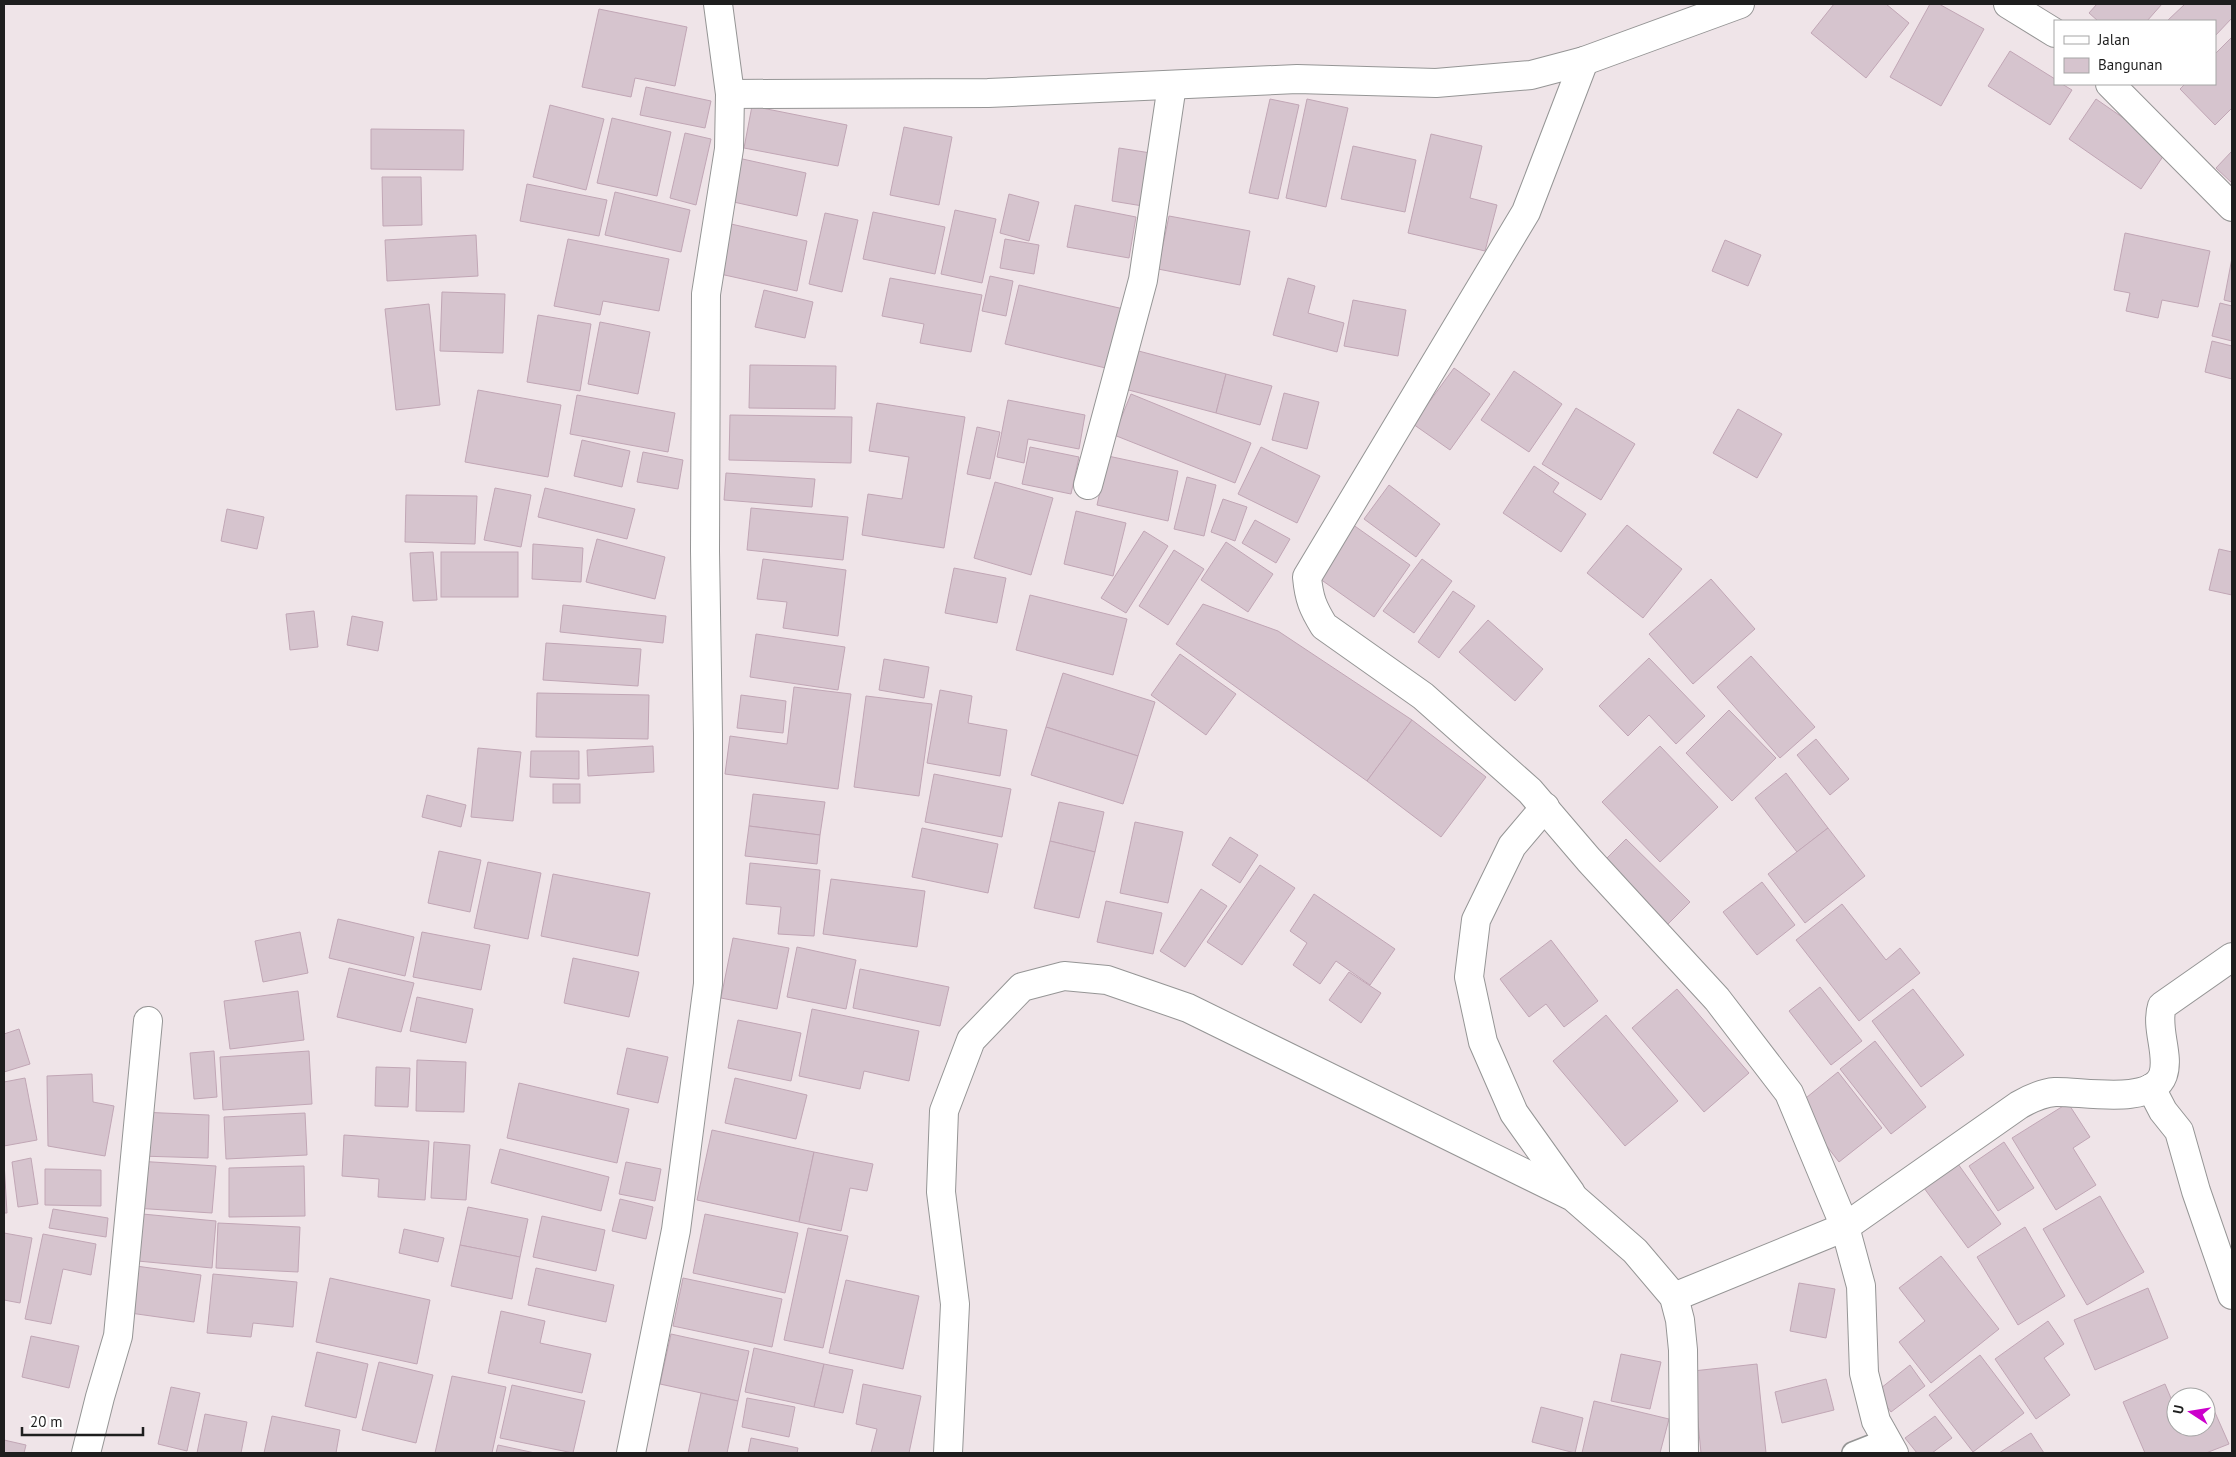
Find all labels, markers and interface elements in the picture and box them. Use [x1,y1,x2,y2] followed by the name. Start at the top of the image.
[2054,20,2216,85] legend
[2097,30,2130,49] text: Jalan
[2098,55,2162,74] text: Bangunan
[2166,1387,2216,1437] north arrow
[2169,1403,2188,1415] text: U
[22,1404,144,1436] scale bar
[30,1412,63,1431] text: 20 m

